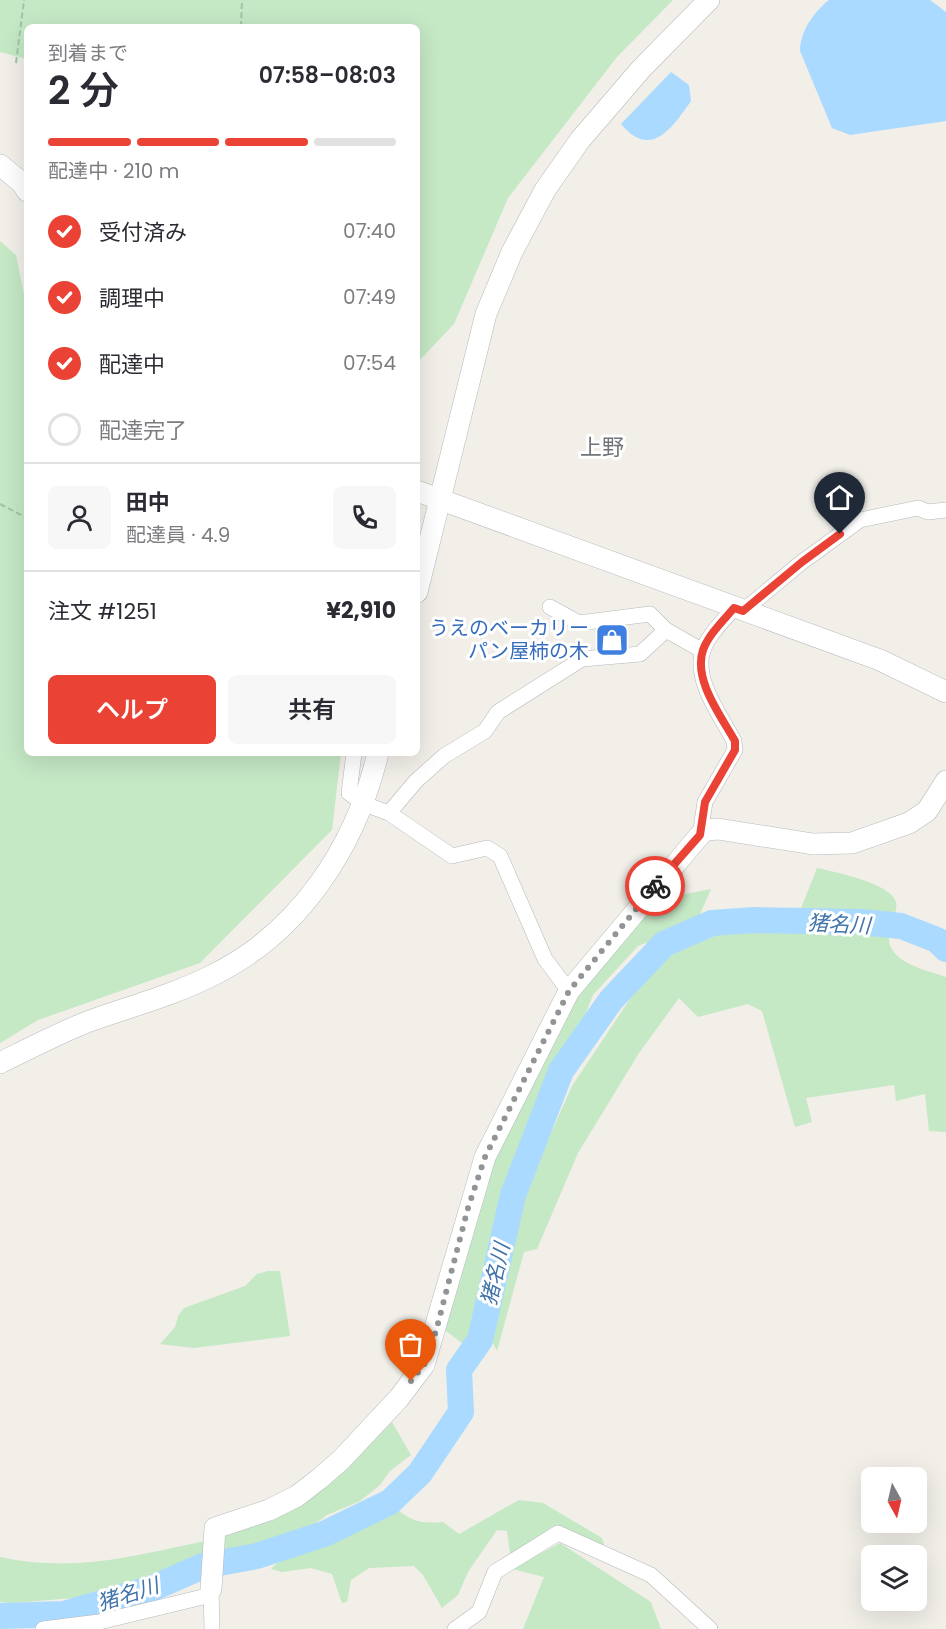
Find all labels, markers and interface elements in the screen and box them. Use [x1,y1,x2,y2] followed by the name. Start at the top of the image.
[48,39,128,67] text: 到着まで
[259,60,396,91] text: 07:58–08:03
[48,63,119,118] text: 2 分
[48,157,179,185] text: 配達中 · 210 m
[48,215,81,248] icon: check
[99,217,187,248] text: 受付済み
[343,217,396,245] text: 07:40
[48,281,81,314] icon: check
[99,283,165,314] text: 調理中
[343,283,396,311] text: 07:49
[48,347,81,380] icon: check
[99,349,165,380] text: 配達中
[343,349,396,377] text: 07:54
[99,415,187,446] text: 配達完了
[580,432,624,463] district label: 上野
[814,472,865,534] pin
[823,481,856,514] icon: home
[48,486,111,549] button: person
[333,486,396,549] button: phone
[126,487,170,518] text: 田中
[126,521,230,549] text: 配達員 · 4.9
[326,595,396,626] text: ¥2,910
[48,596,157,627] text: 注文 #1251
[429,614,589,665] place label: うえのベーカリー パン屋柿の木
[594,622,630,658] shop icon: うえのベーカリー パン屋柿の木
[48,675,216,744] button: ヘルプ
[228,675,396,744] button: 共有
[625,856,685,916] courier
[639,870,672,903] icon: bike
[807,908,873,940] water label: 猪名川
[474,1238,517,1308] water label: 猪名川
[385,1319,436,1381] pin
[394,1328,427,1361] icon: bag
[861,1467,927,1533] north arrow
[861,1467,927,1611] map controls
[861,1545,927,1611] button: layers
[94,1570,164,1618] water label: 猪名川

